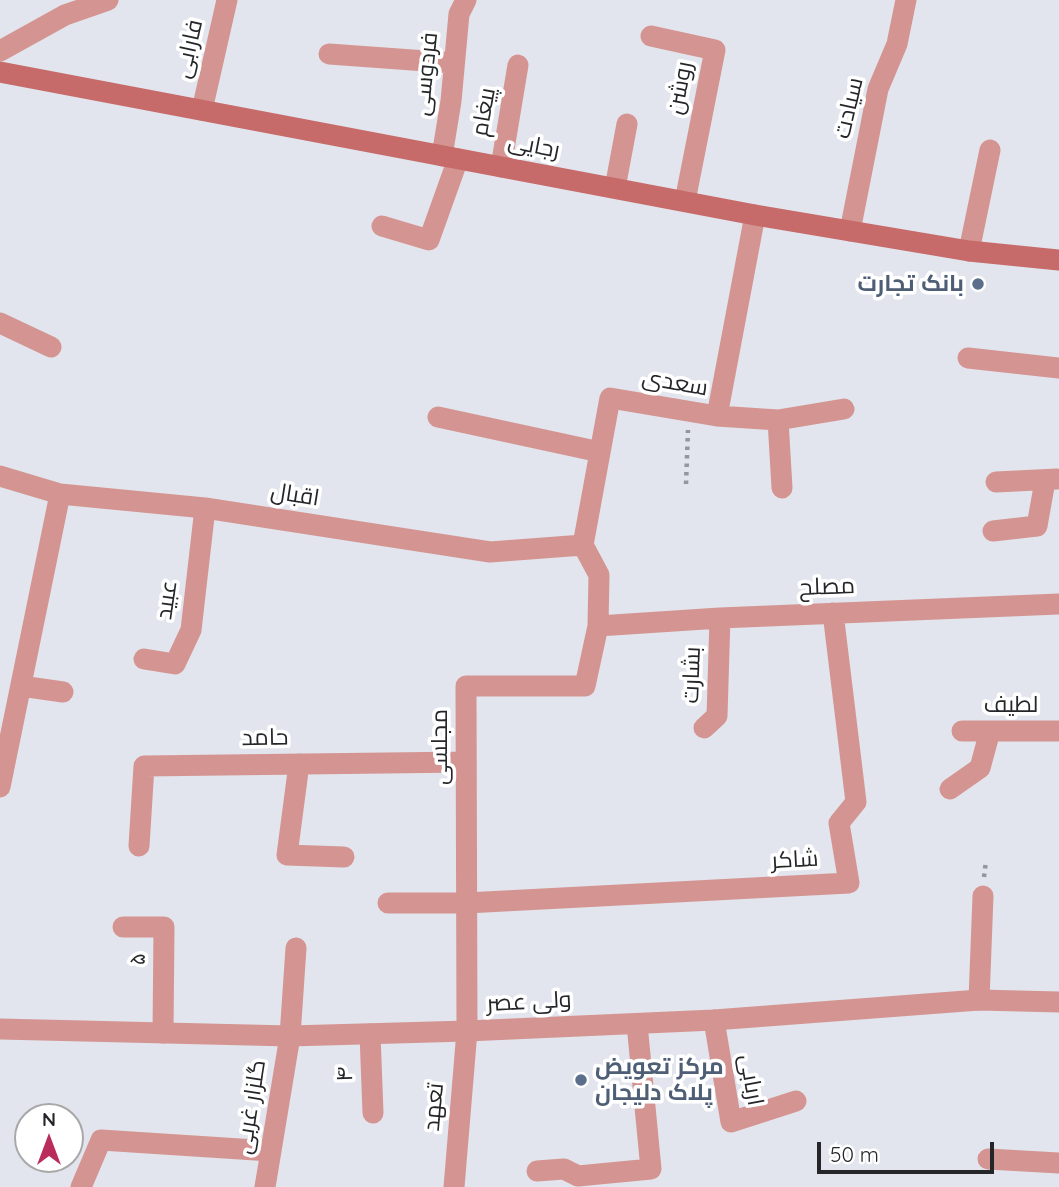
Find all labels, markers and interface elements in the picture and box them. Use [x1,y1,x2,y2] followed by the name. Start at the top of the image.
[169,17,209,81] street label: فارابی
[408,31,444,117] street label: فردوسی
[661,59,699,117] street label: روشن
[829,75,869,141] street label: سیادت
[466,86,502,138] street label: پیغام
[506,127,562,165] street label: رجایی
[858,270,964,298] place label: بانک تجارت
[970,276,986,292] marker: بانک تجارت
[640,364,710,402] street label: سعدی
[269,478,321,512] street label: اقبال
[799,572,855,602] street label: مصلح
[151,579,183,621] street label: عبید
[677,646,707,704] street label: بشارت
[984,691,1038,719] street label: لطیف
[426,709,454,785] street label: مجلسی
[241,724,289,752] street label: حامد
[771,845,819,875] street label: شاکر
[124,952,152,966] street label: ۵
[486,986,572,1018] street label: ولی عصر
[733,1052,769,1108] street label: اربابی
[595,1053,724,1107] place label: مرکز تعویض پلاک دلیجان
[230,1058,272,1156] street label: گلزار غربی
[331,1066,359,1082] street label: ۴
[573,1072,589,1088] marker: مرکز تعویض پلاک دلیجان
[418,1082,450,1132] street label: تعهد
[14,1103,84,1173] north arrow
[42,1107,56,1131] text: N
[821,1128,998,1172] scale bar
[830,1141,879,1167] text: 50 m

